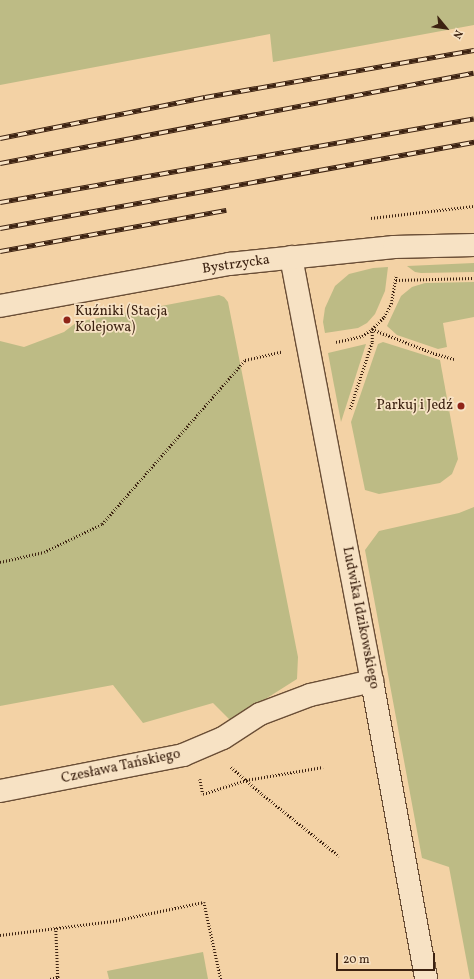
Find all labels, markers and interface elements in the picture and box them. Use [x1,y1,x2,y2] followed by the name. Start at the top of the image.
[426,8,466,48] north arrow
[448,27,465,41] text: N
[201,252,271,278] street label: Bystrzycka
[75,304,167,336] place label: Kuźniki (Stacja Kolejowa)
[62,315,72,325] marker: Kuźniki (Stacja Kolejowa)
[377,398,453,414] place label: Parkuj i Jedź
[456,401,466,411] marker: Parkuj i Jedź
[338,545,382,691] street label: Ludwika Idzikowskiego
[60,746,182,788] street label: Czesława Tańskiego
[338,945,437,971] scale bar
[343,952,370,968] text: 20 m

